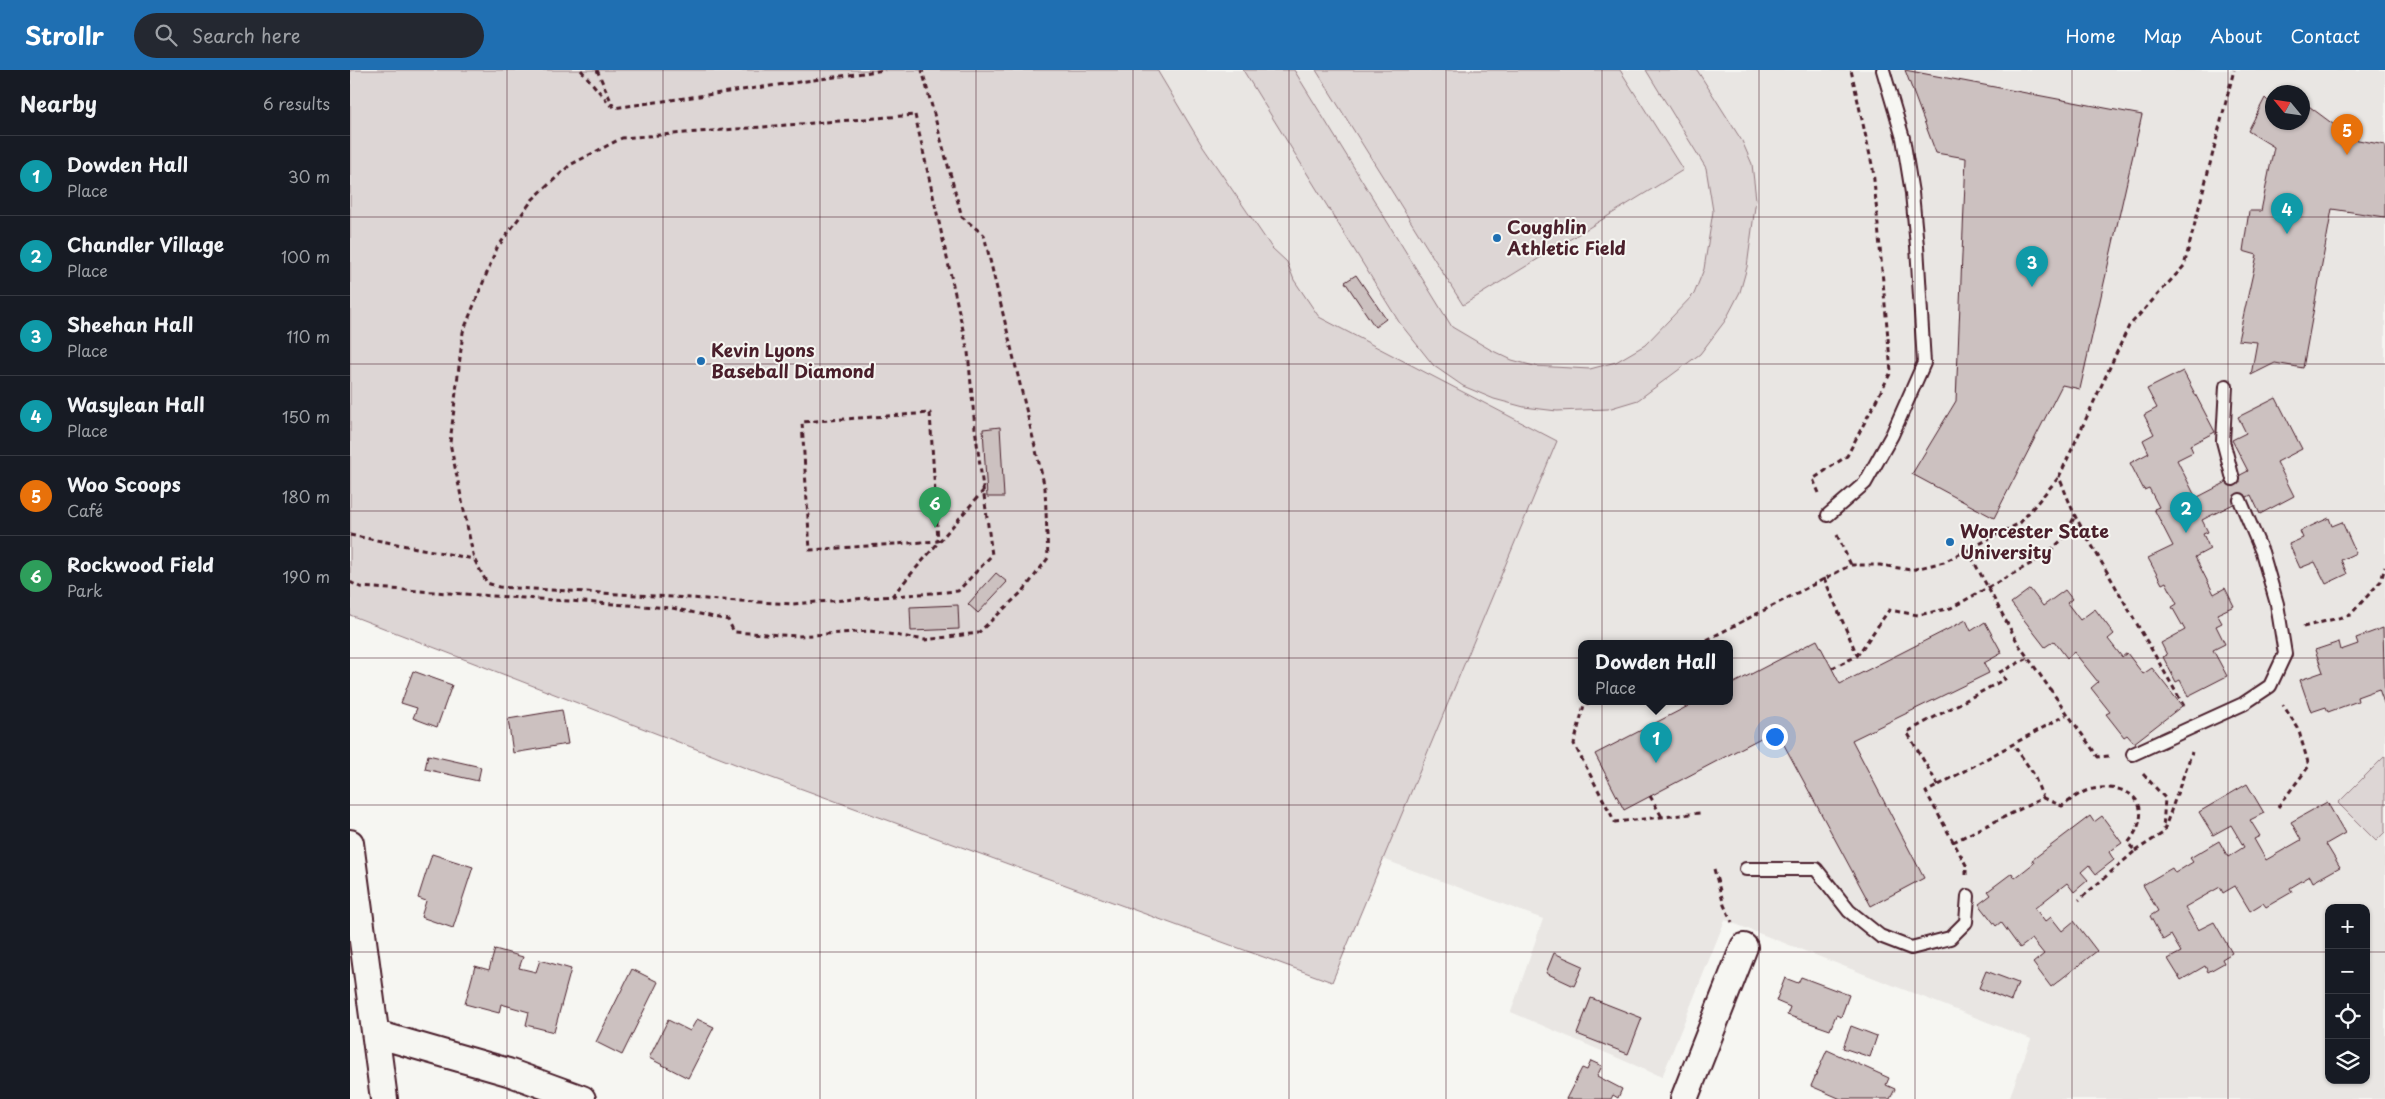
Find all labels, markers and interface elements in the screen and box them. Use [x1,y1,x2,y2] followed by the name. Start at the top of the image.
[134,13,484,58] search box
[25,17,104,53] text: Strollr
[152,21,180,49] icon: search
[192,21,301,49] text: Search here
[2065,22,2115,49] text: Home
[2143,22,2182,49] text: Map
[2210,22,2262,49] text: About
[2290,22,2360,49] text: Contact
[2265,85,2310,130] north arrow
[20,87,97,119] text: Nearby
[263,91,330,115] text: 6 results
[2331,114,2363,155] pin: 5
[67,150,188,178] text: Dowden Hall
[32,164,40,188] text: 1
[288,164,330,188] text: 30 m
[67,178,108,202] text: Place
[2271,193,2303,234] pin: 4
[1506,213,1626,261] place label: Coughlin Athletic Field
[67,230,224,258] text: Chandler Village
[1491,232,1503,244] marker: Coughlin Athletic Field
[30,244,42,268] text: 2
[281,244,330,268] text: 100 m
[2016,246,2048,287] pin: 3
[67,258,108,282] text: Place
[67,310,193,338] text: Sheehan Hall
[31,324,41,348] text: 3
[287,324,330,348] text: 110 m
[711,336,875,384] place label: Kevin Lyons Baseball Diamond
[67,338,108,362] text: Place
[695,355,707,367] marker: Kevin Lyons Baseball Diamond
[67,390,204,418] text: Wasylean Hall
[31,404,41,428] text: 4
[282,404,330,428] text: 150 m
[67,418,108,442] text: Place
[67,470,181,498] text: Woo Scoops
[31,484,41,508] text: 5
[282,484,330,508] text: 180 m
[919,487,951,528] pin: 6
[2170,492,2202,533] pin: 2
[67,498,103,522] text: Café
[1960,517,2109,565] place label: Worcester State University
[1944,536,1956,548] marker: Worcester State University
[67,550,214,578] text: Rockwood Field
[30,564,42,588] text: 6
[282,564,330,588] text: 190 m
[67,578,103,602] text: Park
[1578,640,1733,705] popup
[1595,647,1716,675] text: Dowden Hall
[1595,675,1636,699] text: Place
[1640,722,1672,763] pin: 1
[1762,724,1788,750] your location
[2325,904,2370,1084] map controls
[2325,904,2370,949] button: +
[2325,949,2370,994] button: −
[2325,994,2370,1039] button: locate
[2325,1039,2370,1084] button: layers

